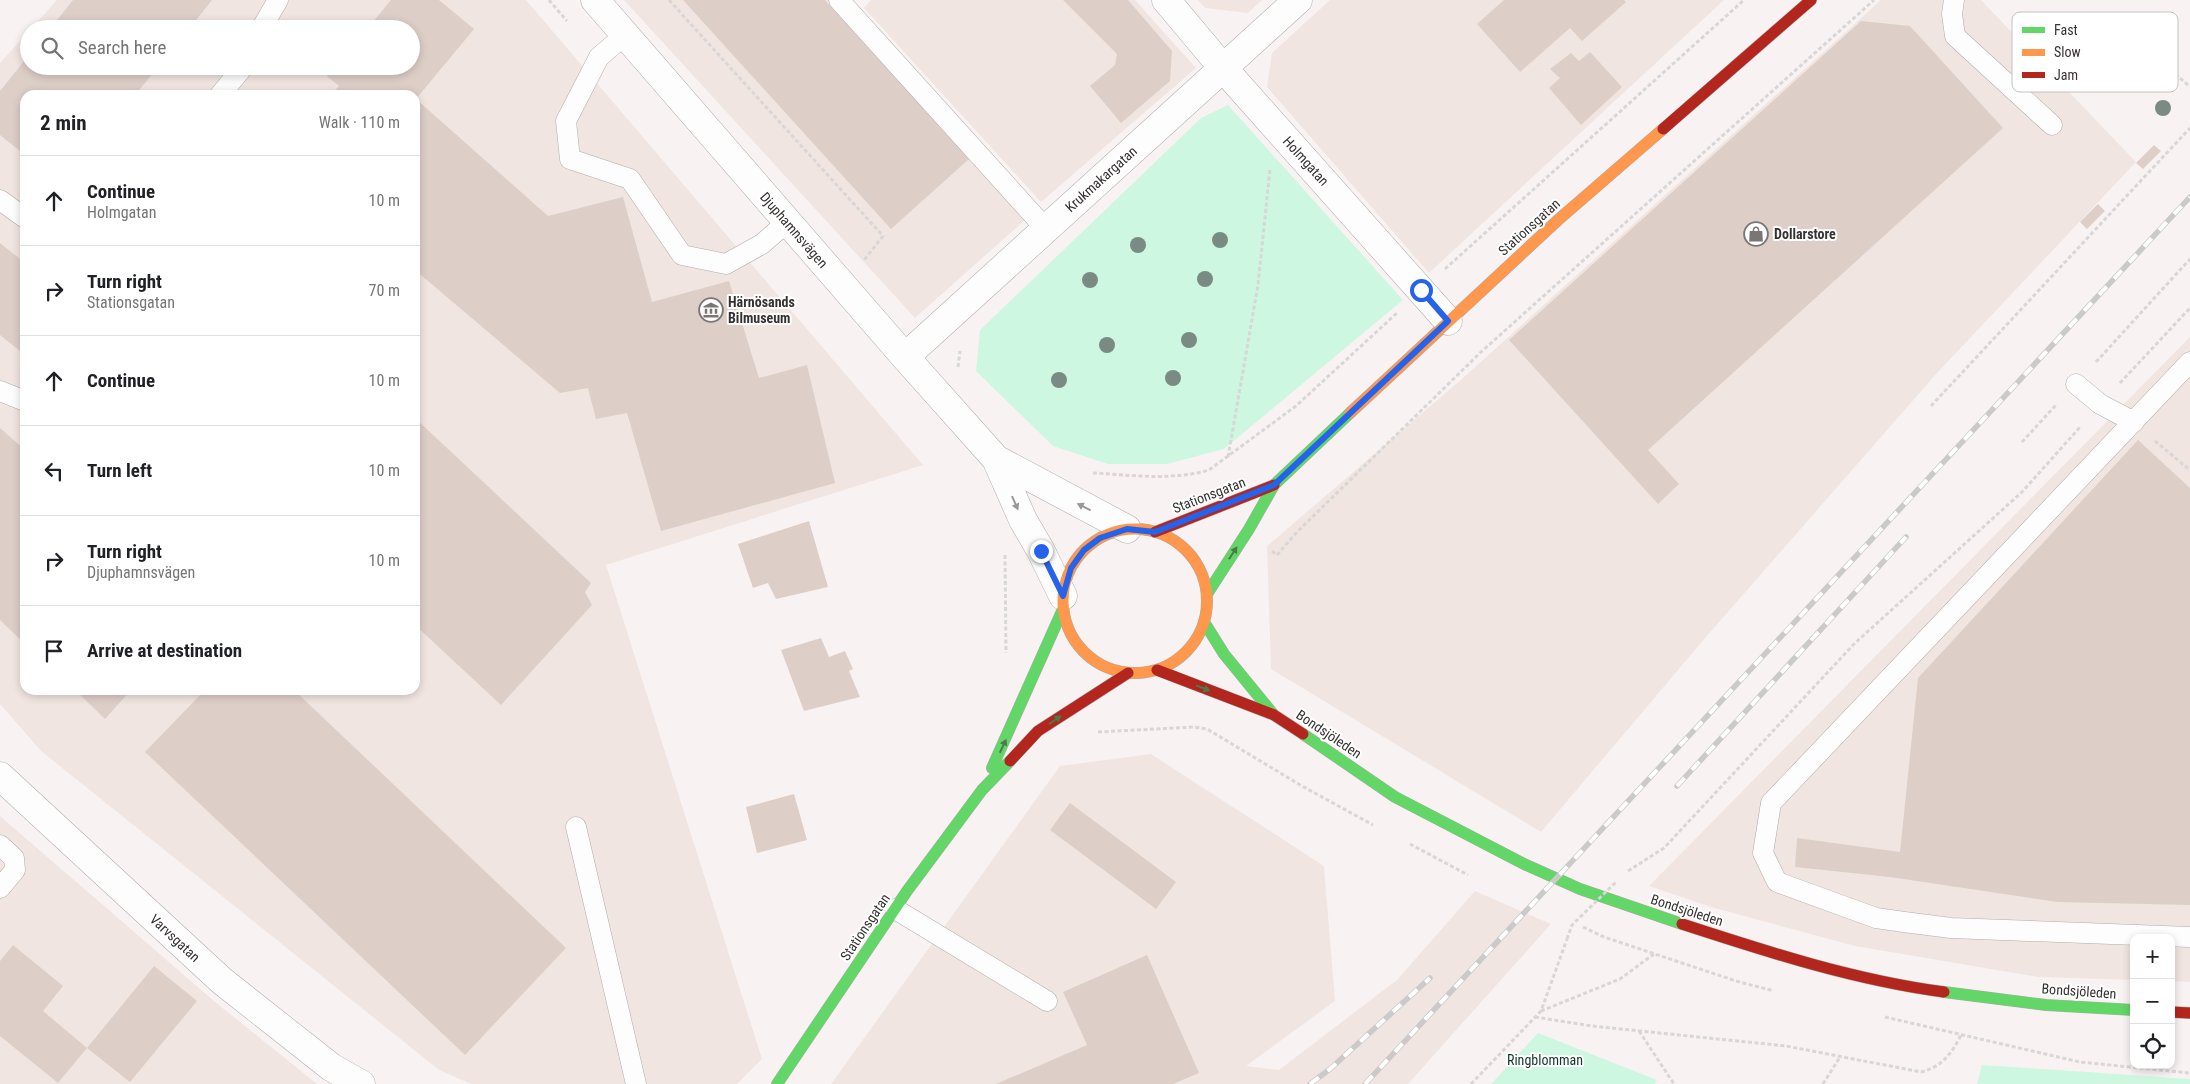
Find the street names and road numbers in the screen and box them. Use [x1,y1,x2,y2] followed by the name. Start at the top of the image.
[1280,133,1332,189] street label: Holmgatan
[1062,143,1140,215] street label: Krukmakargatan
[757,189,831,271] street label: Djuphamnsvägen
[1495,195,1563,259] street label: Stationsgatan
[1170,474,1248,516] street label: Stationsgatan
[1293,706,1365,762] street label: Bondsjöleden
[837,891,893,963] street label: Stationsgatan
[1649,891,1725,929] street label: Bondsjöleden
[147,911,203,965] street label: Varvsgatan
[2041,980,2117,1002] street label: Bondsjöleden

